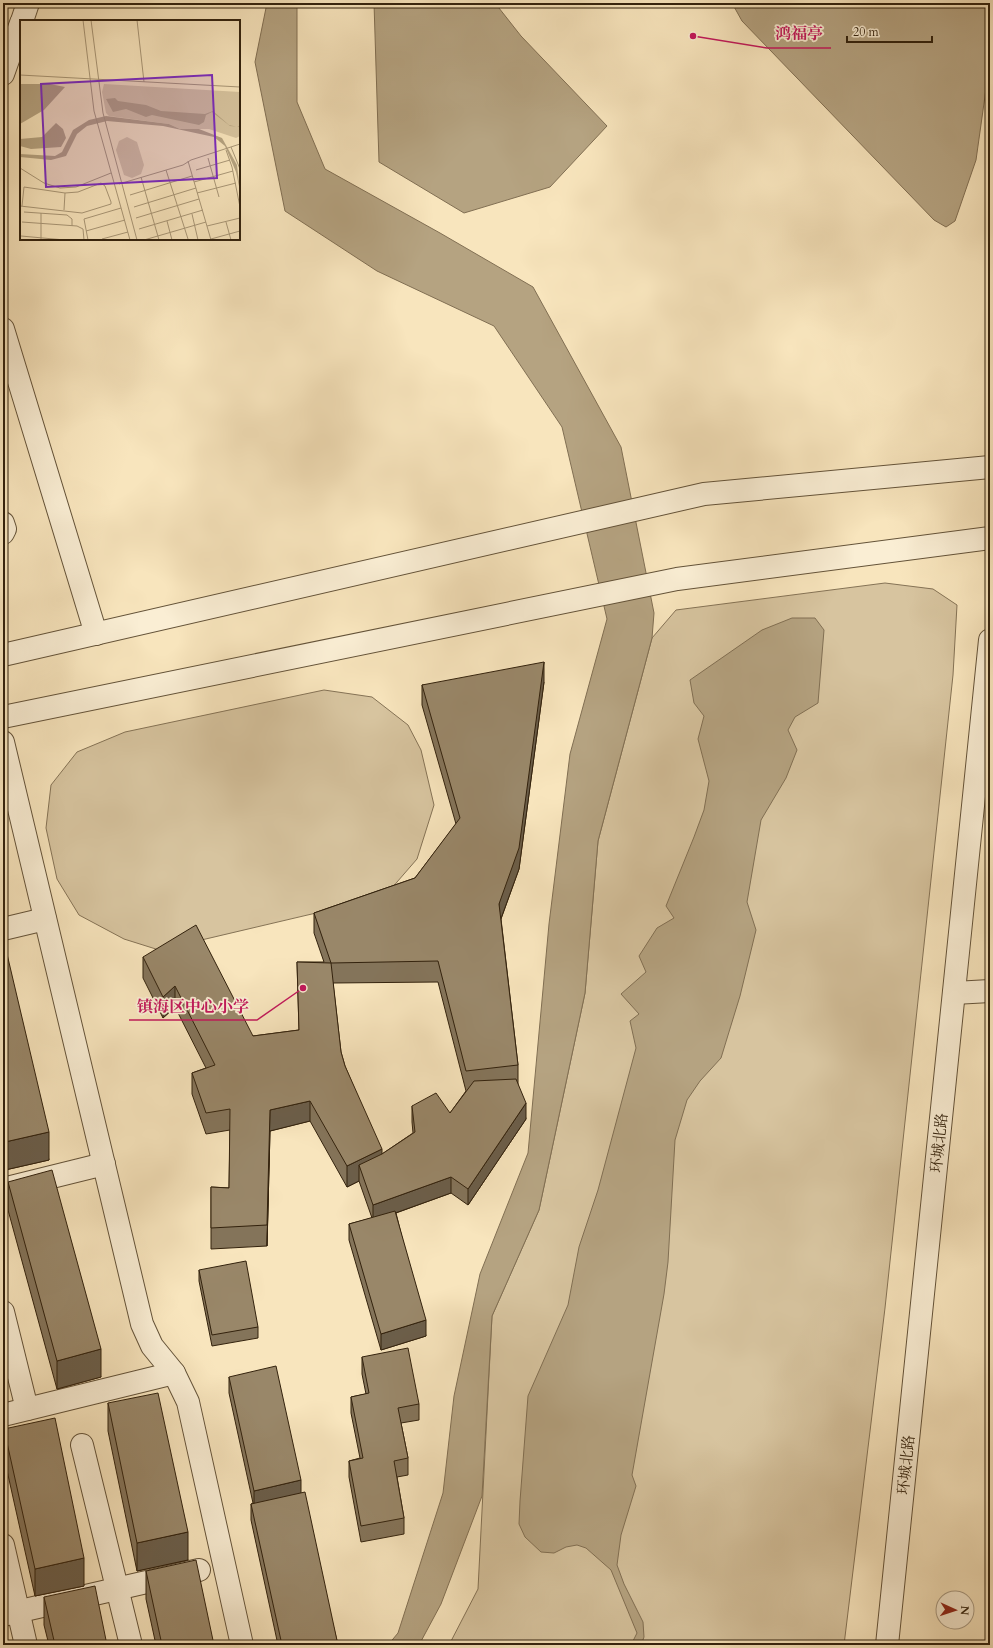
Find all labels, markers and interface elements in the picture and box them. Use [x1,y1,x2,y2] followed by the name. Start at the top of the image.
[847,18,932,44] scale bar
[20,20,240,240] inset map
[767,20,831,48] callout: 鸿福亭
[775,23,823,45] text: 鸿福亭
[853,24,880,40] text: 20 m
[129,992,257,1020] callout: 镇海区中心小学
[137,996,249,1018] text: 镇海区中心小学
[926,1112,952,1174] street label: 环城北路
[893,1434,919,1496] street label: 环城北路
[935,1590,975,1630] north arrow
[957,1605,972,1616] text: N

